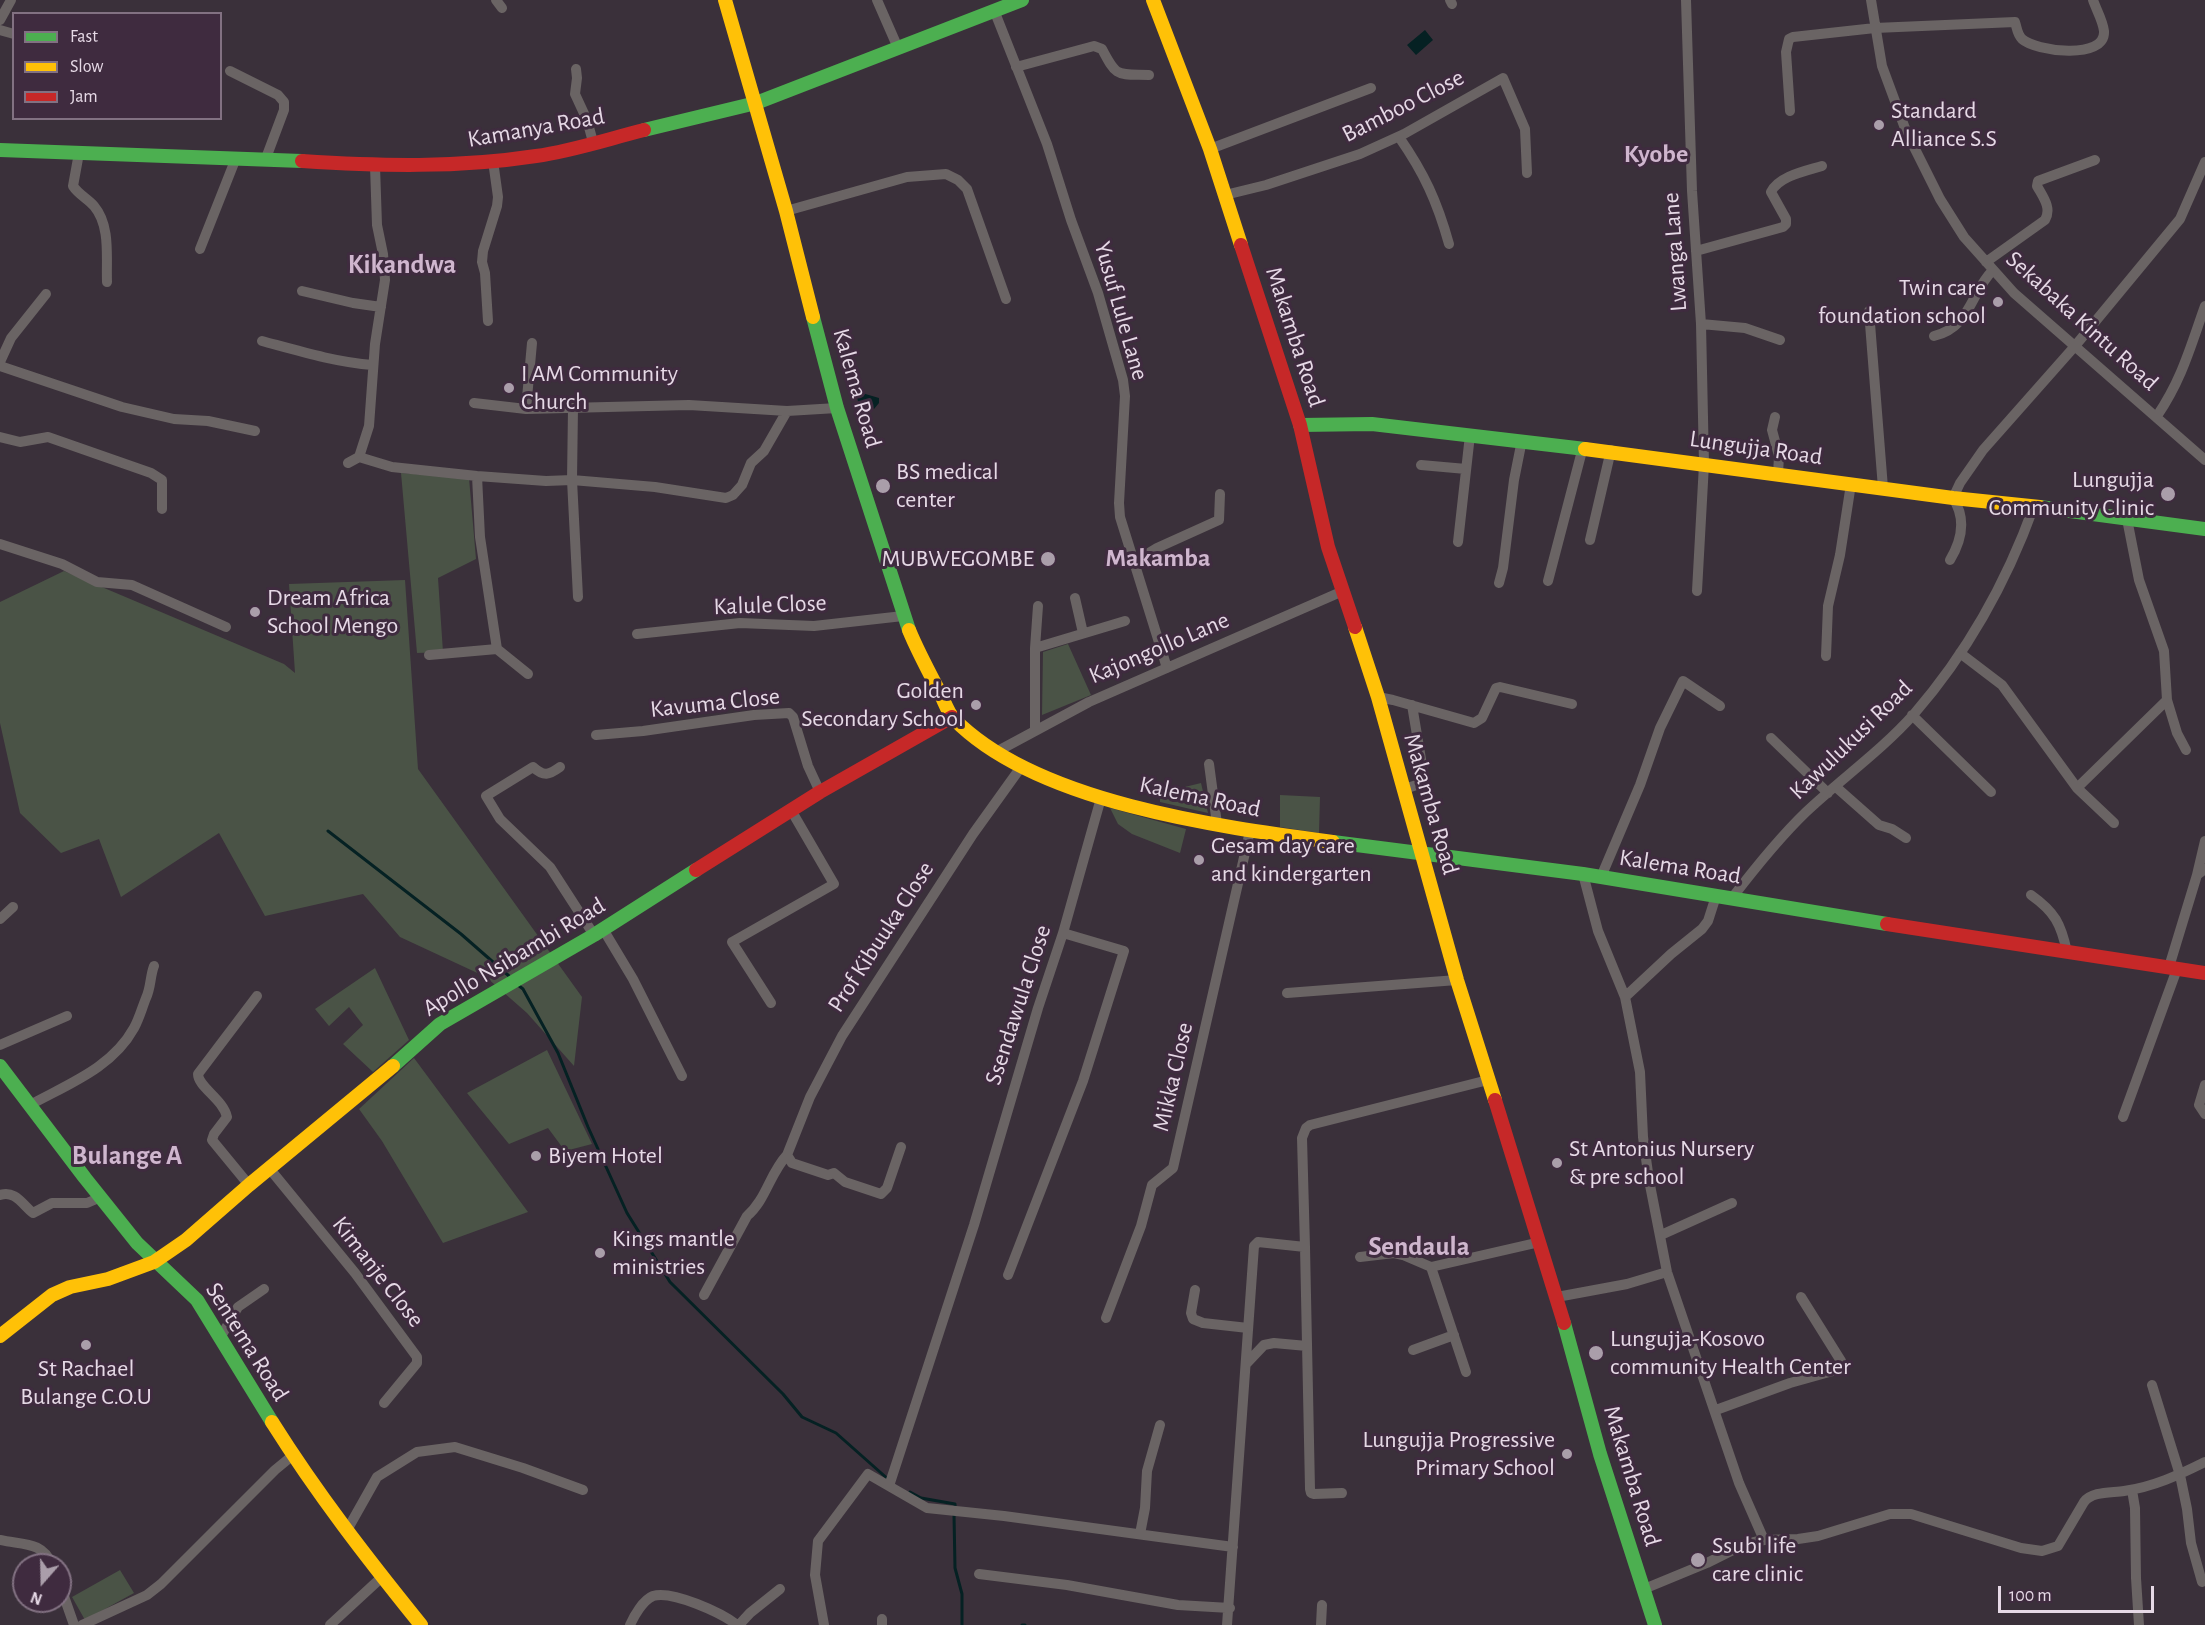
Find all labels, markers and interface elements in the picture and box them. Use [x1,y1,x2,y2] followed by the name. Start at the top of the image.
[12,12,222,120] legend
[70,28,98,46] text: Fast
[70,58,103,76] text: Slow
[1337,63,1469,149] street label: Bamboo Close
[70,88,98,106] text: Jam
[1891,97,1997,153] place label: Standard Alliance S.S
[465,102,607,154] street label: Kamanya Road
[1872,118,1886,132] marker: Standard Alliance S.S
[1624,138,1688,170] district label: Kyobe
[1656,192,1694,312] street label: Lwanga Lane
[1087,238,1155,384] street label: Yusuf Lule Lane
[2000,245,2164,397] street label: Sekabaka Kintu Road
[348,249,456,281] district label: Kikandwa
[1259,263,1331,411] street label: Makamba Road
[1818,274,1986,330] place label: Twin care foundation school
[1991,295,2005,309] marker: Twin care foundation school
[826,325,888,451] street label: Kalema Road
[521,360,678,416] place label: I AM Community Church
[502,381,516,395] marker: I AM Community Church
[1688,424,1824,472] street label: Lungujja Road
[896,458,999,514] place label: BS medical center
[1989,466,2154,522] place label: Lungujja Community Clinic
[874,477,892,495] marker: BS medical center
[2159,485,2177,503] marker: Lungujja Community Clinic
[1106,542,1210,574] district label: Makamba
[882,545,1034,573] place label: MUBWEGOMBE
[1039,550,1057,568] marker: MUBWEGOMBE
[267,584,398,640] place label: Dream Africa School Mengo
[713,589,827,621] street label: Kalule Close
[248,605,262,619] marker: Dream Africa School Mengo
[1085,606,1233,690] street label: Kajongollo Lane
[1784,674,1918,806] street label: Kawulukusi Road
[801,677,964,733] place label: Golden Secondary School
[649,682,781,724] street label: Kavuma Close
[969,698,983,712] marker: Golden Secondary School
[1397,730,1465,878] street label: Makamba Road
[1137,770,1263,824] street label: Kalema Road
[1211,832,1372,888] place label: Gesam day care and kindergarten
[1617,843,1743,891] street label: Kalema Road
[1192,853,1206,867] marker: Gesam day care and kindergarten
[822,856,940,1018] street label: Prof Kibuuka Close
[418,891,610,1023] street label: Apollo Nsibambi Road
[979,921,1057,1089] street label: Ssendawula Close
[1146,1020,1200,1134] street label: Mikka Close
[1569,1135,1754,1191] place label: St Antonius Nursery & pre school
[72,1140,182,1172] district label: Bulange A
[548,1142,663,1170] place label: Biyem Hotel
[529,1149,543,1163] marker: Biyem Hotel
[1550,1156,1564,1170] marker: St Antonius Nursery & pre school
[326,1211,430,1333] street label: Kimanje Close
[612,1225,735,1281] place label: Kings mantle ministries
[1368,1231,1470,1263] district label: Sendaula
[593,1246,607,1260] marker: Kings mantle ministries
[199,1277,295,1407] street label: Sentema Road
[1610,1325,1851,1381] place label: Lungujja-Kosovo community Health Center
[79,1338,93,1352] marker: St Rachael Bulange C.O.U
[1587,1344,1605,1362] marker: Lungujja-Kosovo community Health Center
[20,1355,152,1411] place label: St Rachael Bulange C.O.U
[1597,1402,1667,1550] street label: Makamba Road
[1362,1426,1555,1482] place label: Lungujja Progressive Primary School
[1560,1447,1574,1461] marker: Lungujja Progressive Primary School
[1712,1532,1803,1588] place label: Ssubi life care clinic
[1689,1551,1707,1569] marker: Ssubi life care clinic
[12,1553,72,1613] north arrow
[2001,1574,2157,1612] scale bar
[2009,1587,2052,1605] text: 100 m
[29,1589,44,1607] text: N

